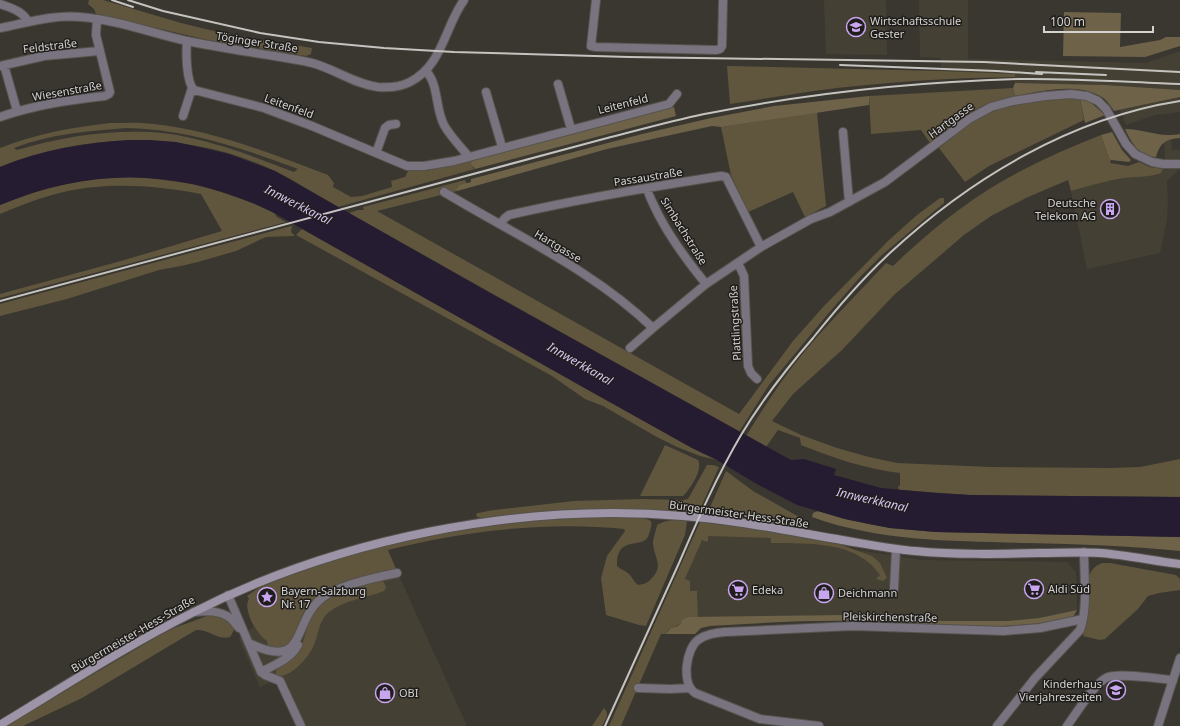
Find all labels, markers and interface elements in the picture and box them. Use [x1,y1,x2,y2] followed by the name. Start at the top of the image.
[1044,8,1153,34] scale bar
[870,13,961,41] place label: Wirtschaftsschule Gester
[1050,13,1085,30] text: 100 m
[845,16,867,38] school or university icon: Wirtschaftsschule Gester
[215,28,299,55] street label: Töginger Straße
[22,35,78,56] street label: Feldstraße
[31,77,103,104] street label: Wiesenstraße
[262,90,316,121] street label: Leitenfeld
[596,90,650,117] street label: Leitenfeld
[925,98,976,141] street label: Hartgasse
[613,164,683,189] street label: Passaustraße
[261,180,335,229] water label: Innwerkkanal
[658,194,711,267] street label: Simbachstraße
[1035,195,1096,223] place label: Deutsche Telekom AG
[1099,198,1121,220] building icon: Deutsche Telekom AG
[532,226,585,266] street label: Hartgasse
[725,285,744,361] street label: Plattlingstraße
[544,338,617,390] water label: Innwerkkanal
[834,483,910,516] water label: Innwerkkanal
[668,496,810,531] street label: Bürgermeister-Hess-Straße
[1023,578,1045,600] supermarket icon: Aldi Süd
[727,579,749,601] supermarket icon: Edeka
[1048,581,1090,596] place label: Aldi Süd
[752,582,783,597] place label: Edeka
[813,582,835,604] shop icon: Deichmann
[281,583,366,611] place label: Bayern-Salzburg Nr. 17
[838,585,897,600] place label: Deichmann
[256,586,278,608] place icon: Bayern-Salzburg Nr. 17
[68,592,197,675] street label: Bürgermeister-Hess-Straße
[842,608,938,625] street label: Pleiskirchenstraße
[1019,676,1102,704] place label: Kinderhaus Vierjahreszeiten
[1105,679,1127,701] school or university icon: Kinderhaus Vierjahreszeiten
[374,682,396,704] shop icon: OBI
[399,685,419,700] place label: OBI

